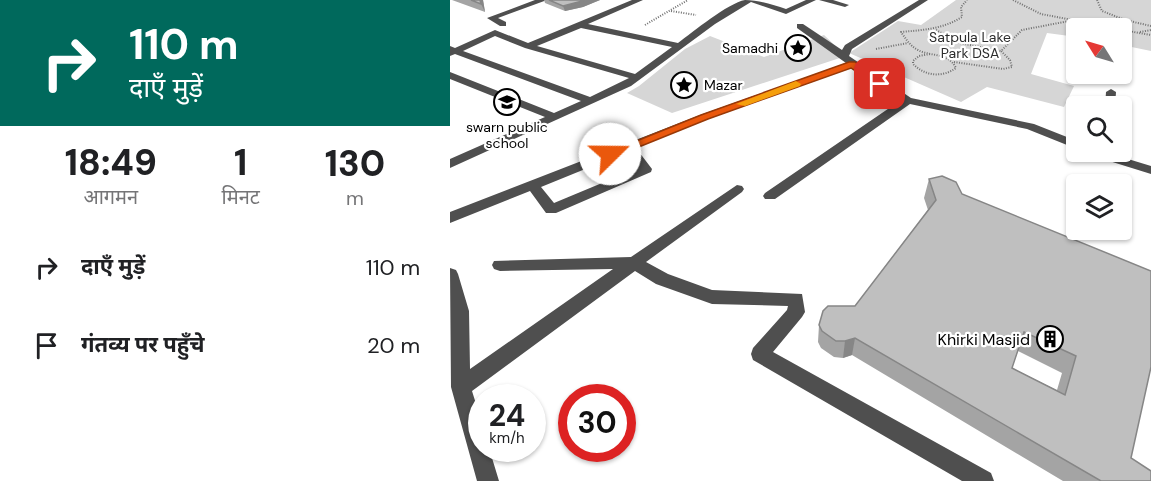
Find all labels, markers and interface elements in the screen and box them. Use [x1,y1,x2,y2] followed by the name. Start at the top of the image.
[129,17,239,72] text: 110 m
[1066,18,1132,84] north arrow
[1066,18,1132,240] map controls
[30,24,108,102] icon: right
[929,28,1011,62] park label: Satpula Lake Park DSA
[783,33,813,63] place icon: Samadhi
[722,39,778,57] place label: Samadhi
[854,58,905,109] pin
[863,67,896,100] icon: arrive
[129,70,203,105] text: दाएँ मुड़ें
[669,70,699,100] place icon: Mazar
[704,76,743,94] place label: Mazar
[492,87,522,117] school or university icon: swarn public school
[1066,96,1132,162] button: search
[466,118,548,152] place label: swarn public school
[578,122,642,186] position arrow
[65,139,157,186] text: 18:49
[234,139,247,186] text: 1
[325,140,385,187] text: 130
[1066,174,1132,240] button: layers
[83,184,138,210] text: आगमन
[222,184,260,210] text: मिनट
[346,185,364,211] text: m
[30,251,63,284] icon: right
[81,252,145,281] text: दाएँ मुड़ें
[366,253,420,282] text: 110 m
[1035,324,1065,354] building icon: Khirki Masjid
[30,329,63,362] icon: arrive
[938,329,1030,350] place label: Khirki Masjid
[81,330,204,359] text: गंतव्य पर पहुँचे
[367,331,420,360] text: 20 m
[558,384,636,462] speed limit sign: 30
[489,396,525,435] text: 24
[489,428,525,448] text: km/h

